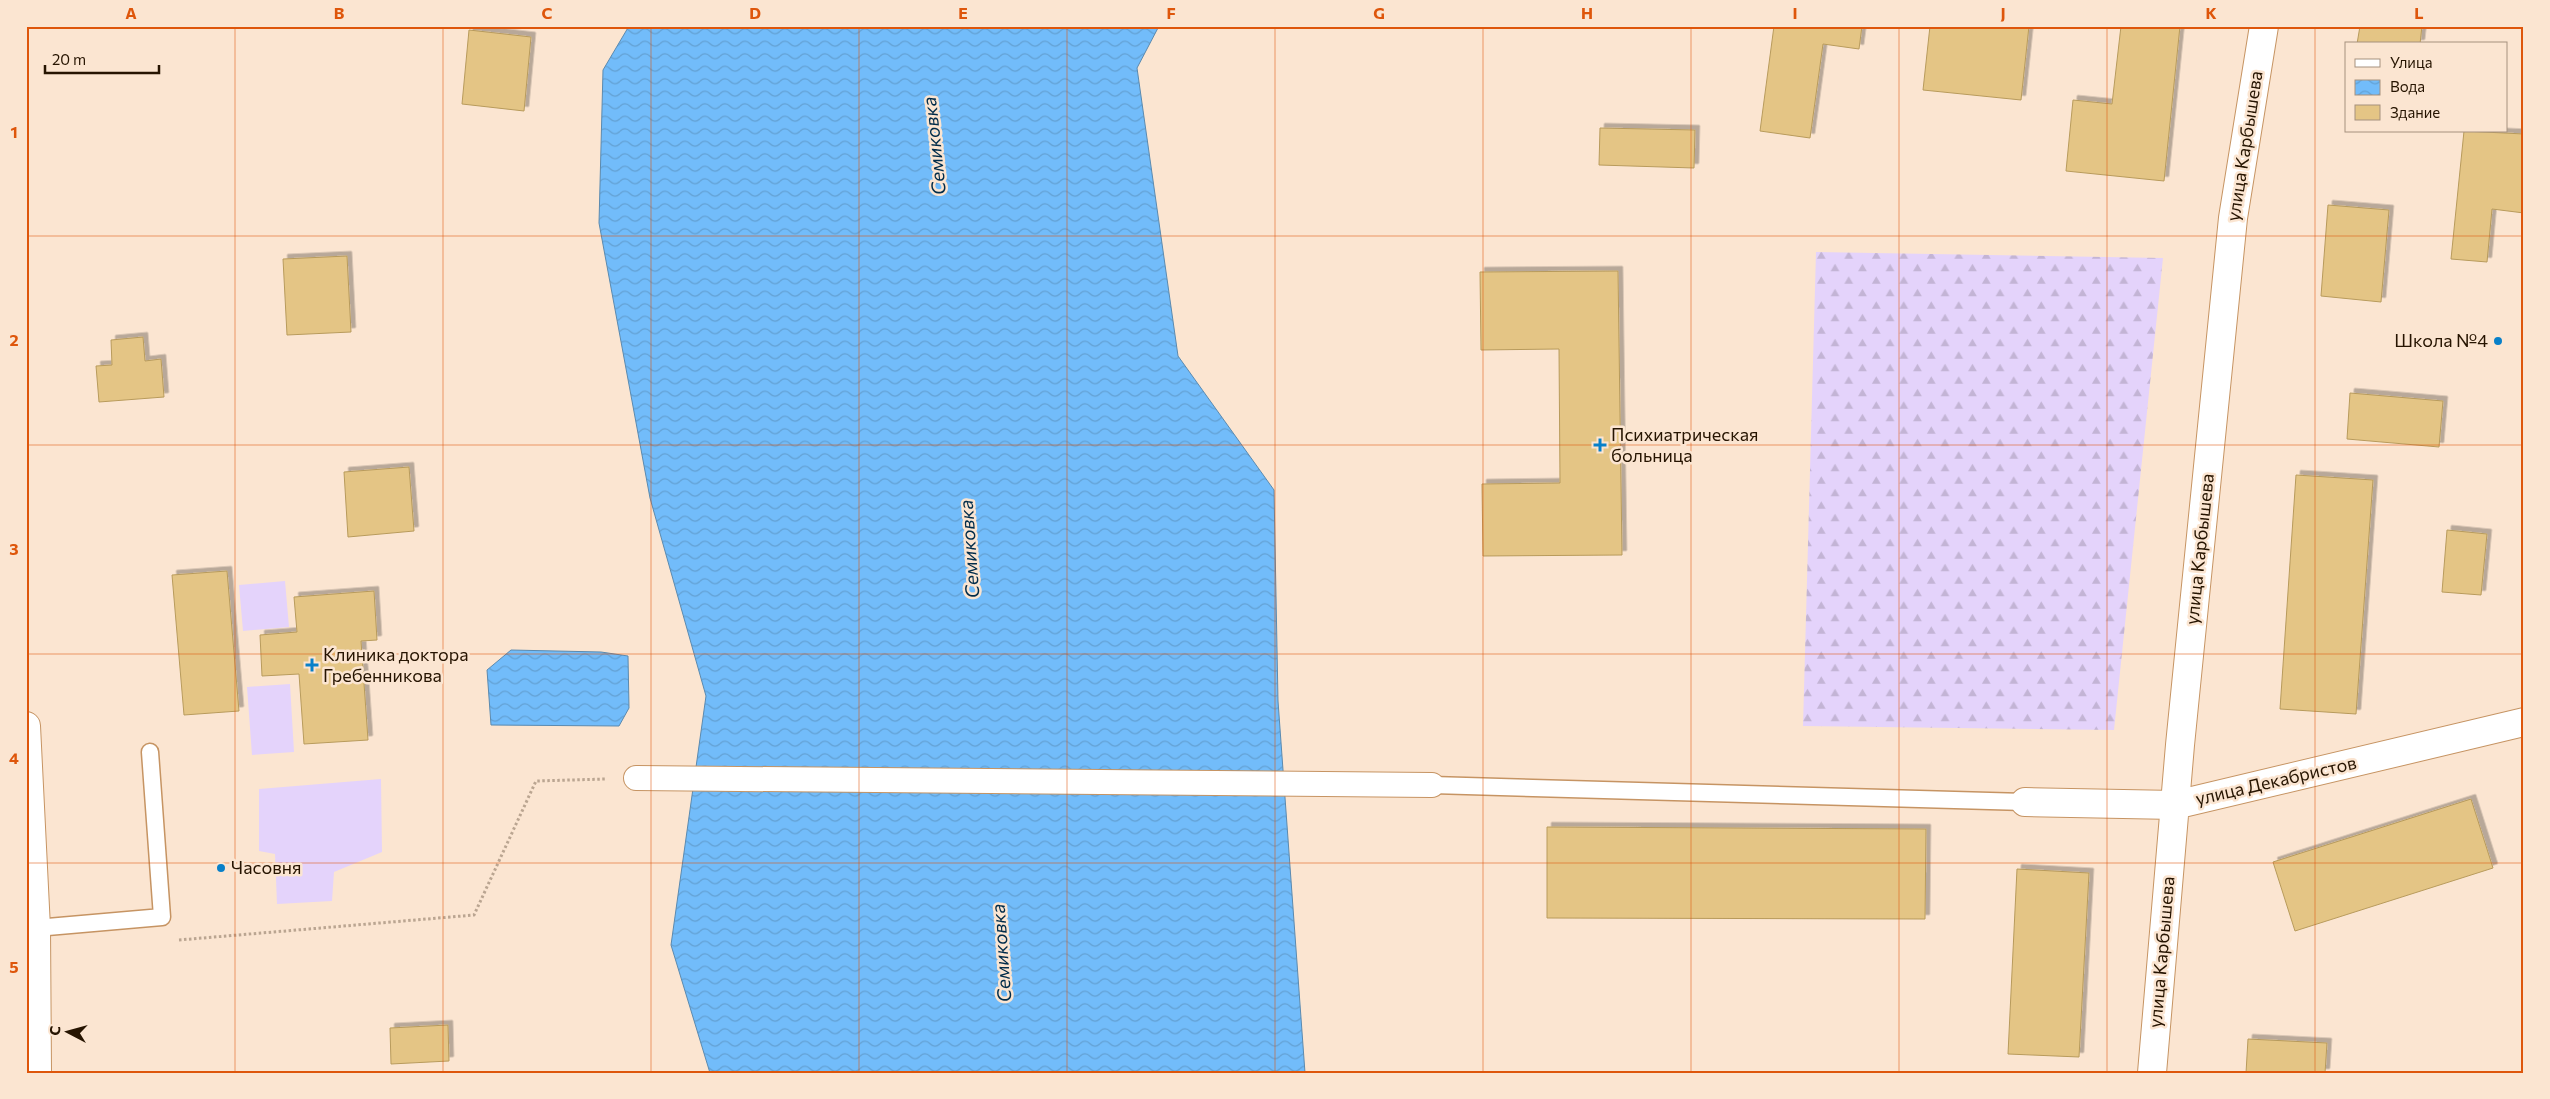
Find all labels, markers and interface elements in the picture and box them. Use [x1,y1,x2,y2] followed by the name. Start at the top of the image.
[125,3,137,22] text: A
[334,3,345,22] text: B
[542,3,553,22] text: C
[749,3,761,22] text: D
[958,3,968,22] text: E
[1166,3,1176,22] text: F
[1373,3,1385,22] text: G
[1581,3,1593,22] text: H
[1792,3,1798,22] text: I
[2000,3,2006,22] text: J
[2205,3,2217,22] text: K
[2414,3,2424,22] text: L
[45,42,159,74] scale bar
[2345,42,2508,132] legend
[52,50,86,68] text: 20 m
[2390,53,2432,71] text: Улица
[2221,69,2267,223] street label: улица Карбышева
[2390,77,2425,95] text: Вода
[917,96,950,196] water label: Семиковка
[2390,103,2440,121] text: Здание
[10,122,18,141] text: 1
[2394,329,2488,351] place label: Школа №4
[9,330,19,349] text: 2
[2492,335,2504,347] marker: Школа №4
[1611,423,1759,466] place label: Психиатрическая больница
[1593,438,1607,452] marker: Психиатрическая больница
[2180,472,2218,626] street label: улица Карбышева
[954,499,983,599] water label: Семиковка
[9,539,19,558] text: 3
[323,643,469,686] place label: Клиника доктора Гребенникова
[305,658,319,672] marker: Клиника доктора Гребенникова
[9,748,19,767] text: 4
[2193,751,2358,809] street label: улица Декабристов
[231,856,301,878] place label: Часовня
[215,862,227,874] marker: Часовня
[2143,875,2179,1029] street label: улица Карбышева
[986,903,1015,1003] water label: Семиковка
[9,957,19,976] text: 5
[42,1006,92,1056] north arrow
[46,1025,64,1036] text: С

